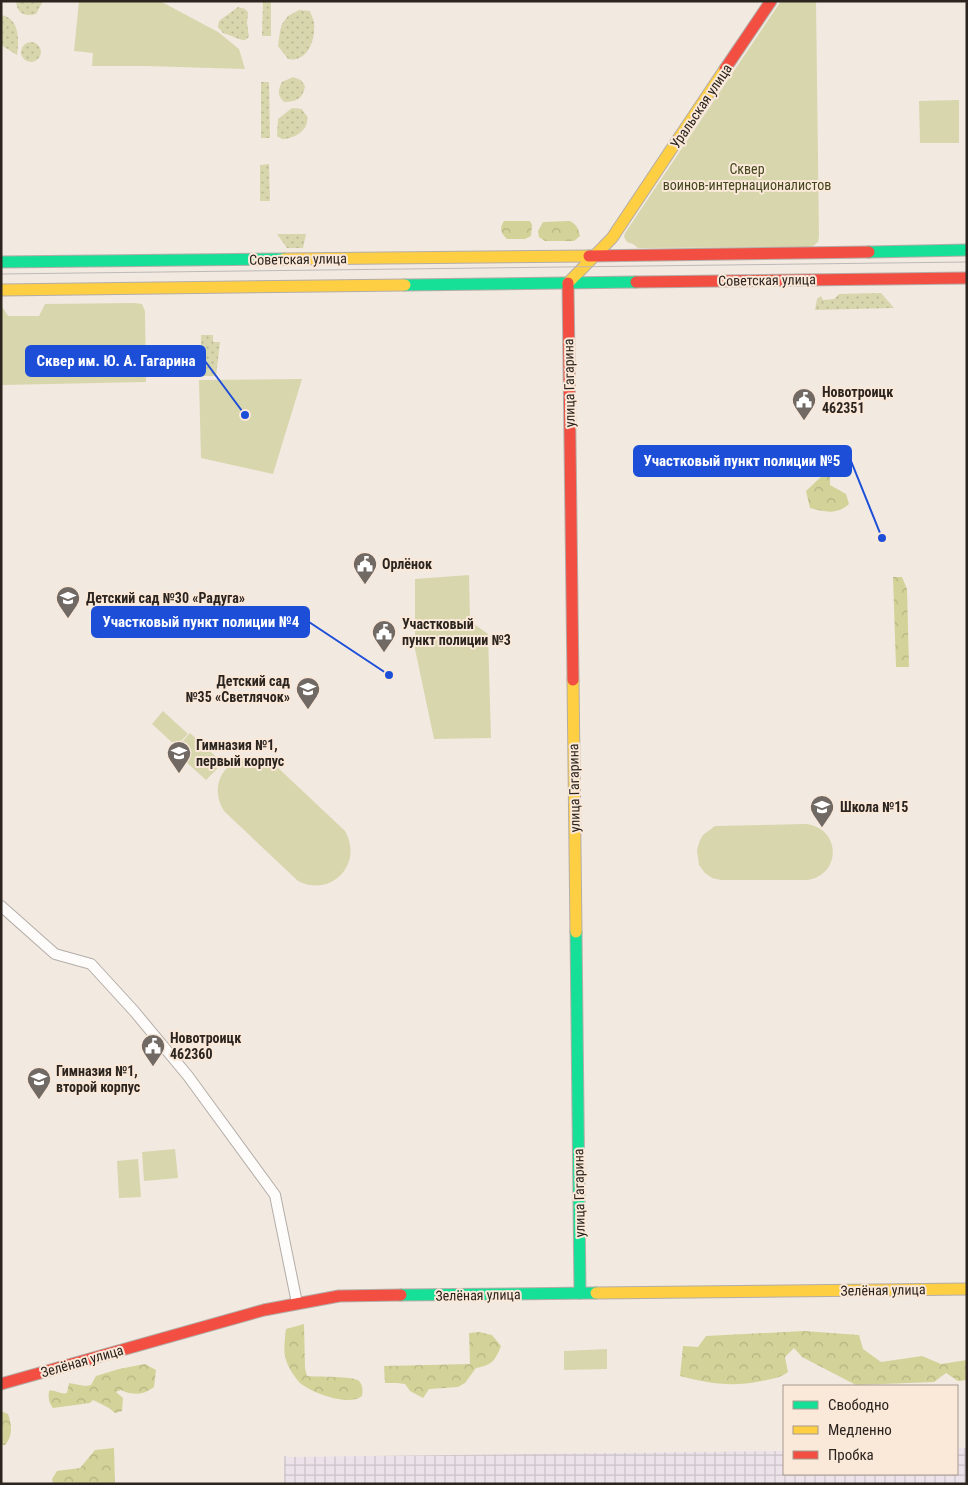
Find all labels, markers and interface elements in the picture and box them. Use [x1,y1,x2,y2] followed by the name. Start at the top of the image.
[667,61,735,151] street label: Уральская улица
[663,161,831,193] park label: Сквер воинов-интернационалистов
[249,250,347,268] street label: Советская улица
[718,271,816,289] street label: Советская улица
[560,338,578,428] street label: улица Гагарина
[26,346,205,376] callout: Сквер им. Ю. А. Гагарина
[36,352,196,370] text: Сквер им. Ю. А. Гагарина
[822,384,893,416] place label: Новотроицк 462351
[791,387,817,421] public building icon: Новотроицк 462351
[634,446,851,476] callout: Участковый пункт полиции №5
[644,452,840,470] text: Участковый пункт полиции №5
[352,551,378,585] public building icon: Орлёнок
[382,556,432,572] place label: Орлёнок
[55,585,81,619] school or university icon: Детский сад №30 «Радуга»
[86,590,245,606] place label: Детский сад №30 «Радуга»
[92,607,309,637] callout: Участковый пункт полиции №4
[103,613,300,631] text: Участковый пункт полиции №4
[402,616,511,648] place label: Участковый пункт полиции №3
[371,619,397,653] public building icon: Участковый пункт полиции №3
[185,673,290,705] place label: Детский сад №35 «Светлячок»
[295,676,321,710] school or university icon: Детский сад №35 «Светлячок»
[196,737,285,769] place label: Гимназия №1, первый корпус
[166,740,192,774] school or university icon: Гимназия №1, первый корпус
[565,743,583,833] street label: улица Гагарина
[809,794,835,828] school or university icon: Школа №15
[840,799,908,815] place label: Школа №15
[170,1030,241,1062] place label: Новотроицк 462360
[140,1033,166,1067] public building icon: Новотроицк 462360
[56,1063,141,1095] place label: Гимназия №1, второй корпус
[26,1066,52,1100] school or university icon: Гимназия №1, второй корпус
[570,1148,588,1238] street label: улица Гагарина
[840,1281,926,1299] street label: Зелёная улица
[435,1286,521,1304] street label: Зелёная улица
[39,1342,125,1380] street label: Зелёная улица
[783,1385,958,1475] legend
[828,1396,889,1414] text: Свободно
[828,1421,892,1439] text: Медленно
[828,1446,874,1464] text: Пробка

